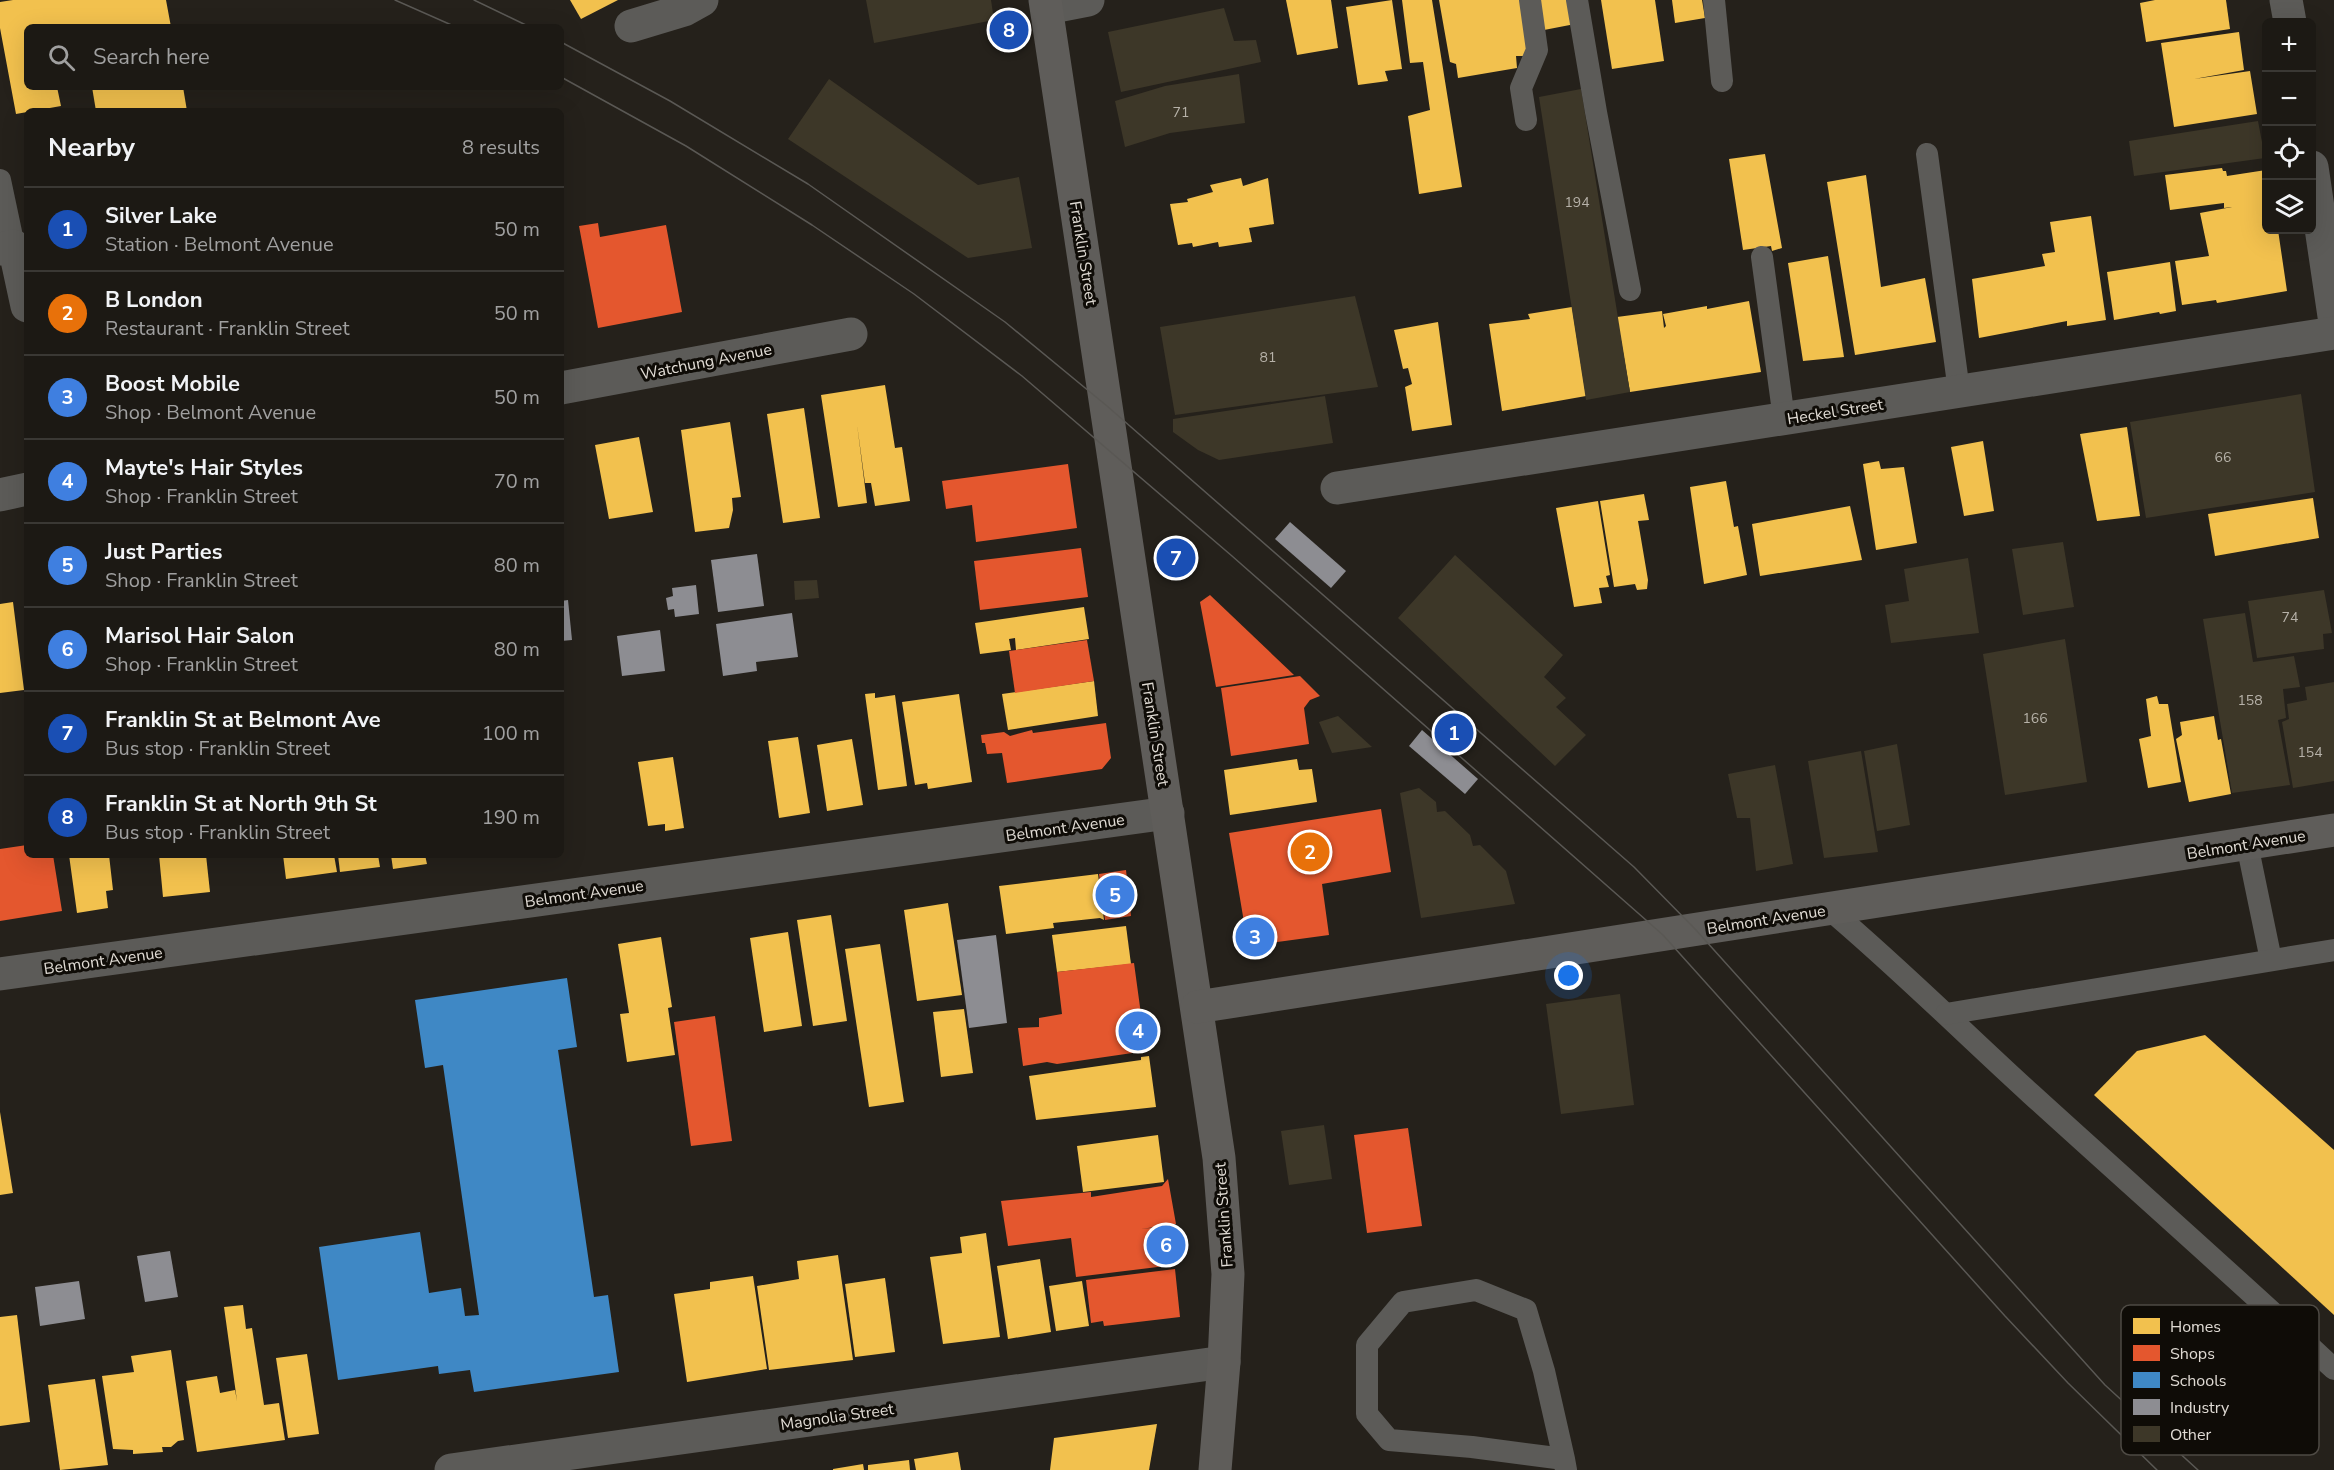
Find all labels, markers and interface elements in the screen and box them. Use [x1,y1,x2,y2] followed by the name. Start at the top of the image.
[990,8,1028,52] pin: 8
[2262,18,2316,234] map controls
[2262,18,2316,72] button: +
[24,24,564,90] search box
[45,41,78,74] icon: search
[93,42,210,72] text: Search here
[2262,72,2316,126] button: −
[1173,103,1189,122] house number: 71
[2262,126,2316,180] button: locate
[48,130,135,165] text: Nearby
[462,134,540,161] text: 8 results
[2262,180,2316,234] button: layers
[1564,193,1590,212] house number: 194
[1064,200,1102,307] street label: Franklin Street
[105,201,217,231] text: Silver Lake
[62,216,74,243] text: 1
[494,216,540,243] text: 50 m
[105,231,334,258] text: Station · Belmont Avenue
[105,285,203,315] text: B London
[62,300,74,327] text: 2
[494,300,540,327] text: 50 m
[105,315,349,342] text: Restaurant · Franklin Street
[639,338,774,385] street label: Watchung Avenue
[1260,348,1276,367] house number: 81
[105,369,240,399] text: Boost Mobile
[62,384,74,411] text: 3
[494,384,540,411] text: 50 m
[1786,393,1885,430] street label: Heckel Street
[105,399,316,426] text: Shop · Belmont Avenue
[2215,448,2231,467] house number: 66
[105,453,303,483] text: Mayte's Hair Styles
[62,468,74,495] text: 4
[494,468,540,495] text: 70 m
[105,483,298,510] text: Shop · Franklin Street
[1156,536,1196,580] pin: 7
[105,537,222,567] text: Just Parties
[62,552,74,579] text: 5
[494,552,540,579] text: 80 m
[105,567,298,594] text: Shop · Franklin Street
[2282,608,2298,627] house number: 74
[105,621,294,651] text: Marisol Hair Salon
[62,636,74,663] text: 6
[494,636,540,663] text: 80 m
[105,651,298,678] text: Shop · Franklin Street
[1136,681,1174,788] street label: Franklin Street
[2237,691,2263,710] house number: 158
[105,705,381,735] text: Franklin St at Belmont Ave
[2022,709,2048,728] house number: 166
[1434,710,1474,756] pin: 1
[62,720,74,747] text: 7
[482,720,540,747] text: 100 m
[105,735,330,762] text: Bus stop · Franklin Street
[2297,743,2323,762] house number: 154
[105,789,377,819] text: Franklin St at North 9th St
[62,804,74,831] text: 8
[482,804,540,831] text: 190 m
[1004,809,1126,847] street label: Belmont Avenue
[105,819,330,846] text: Bus stop · Franklin Street
[2185,825,2307,865] street label: Belmont Avenue
[1290,830,1330,874] pin: 2
[1096,872,1134,918] pin: 5
[523,875,645,913] street label: Belmont Avenue
[1705,900,1827,940] street label: Belmont Avenue
[1236,914,1274,960] pin: 3
[42,942,164,980] street label: Belmont Avenue
[1554,961,1583,990] your location
[1118,1008,1158,1054] pin: 4
[1209,1161,1239,1268] street label: Franklin Street
[1146,1222,1186,1268] pin: 6
[2121,1305,2319,1455] legend
[2170,1316,2221,1338] text: Homes
[2170,1343,2215,1365] text: Shops
[2170,1370,2226,1392] text: Schools
[2170,1397,2230,1419] text: Industry
[779,1398,896,1436] street label: Magnolia Street
[2170,1424,2211,1446] text: Other

